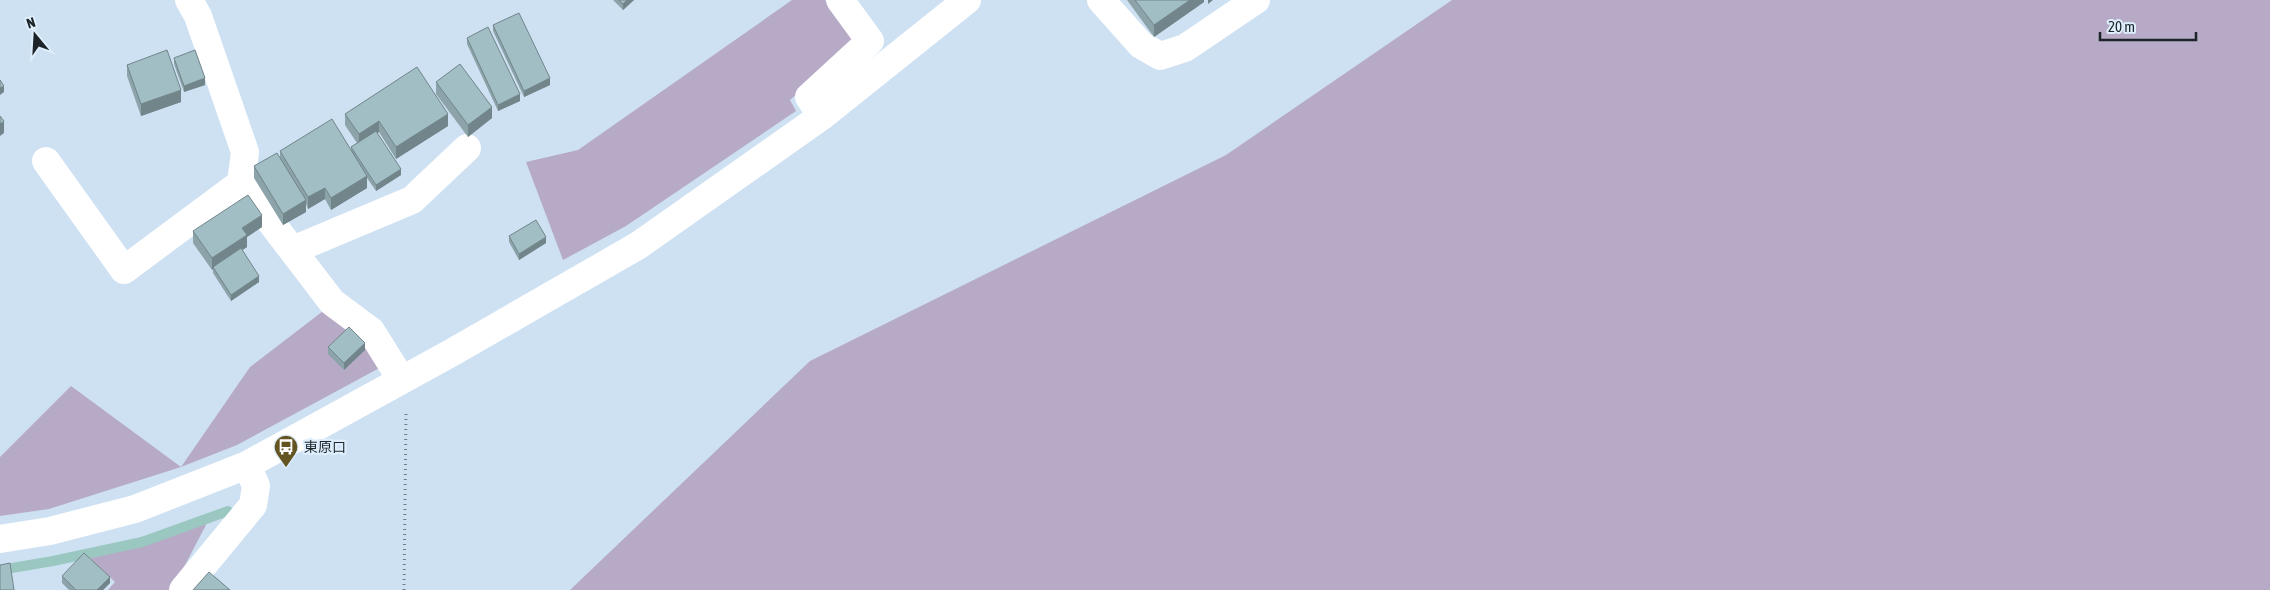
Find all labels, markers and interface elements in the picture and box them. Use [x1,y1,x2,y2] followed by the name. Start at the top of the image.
[10,10,60,60] north arrow
[2100,10,2196,42] scale bar
[25,14,37,32] text: N
[2108,18,2135,35] text: 20 m
[273,434,299,468] bus stop icon: 東原口
[304,439,346,455] place label: 東原口

